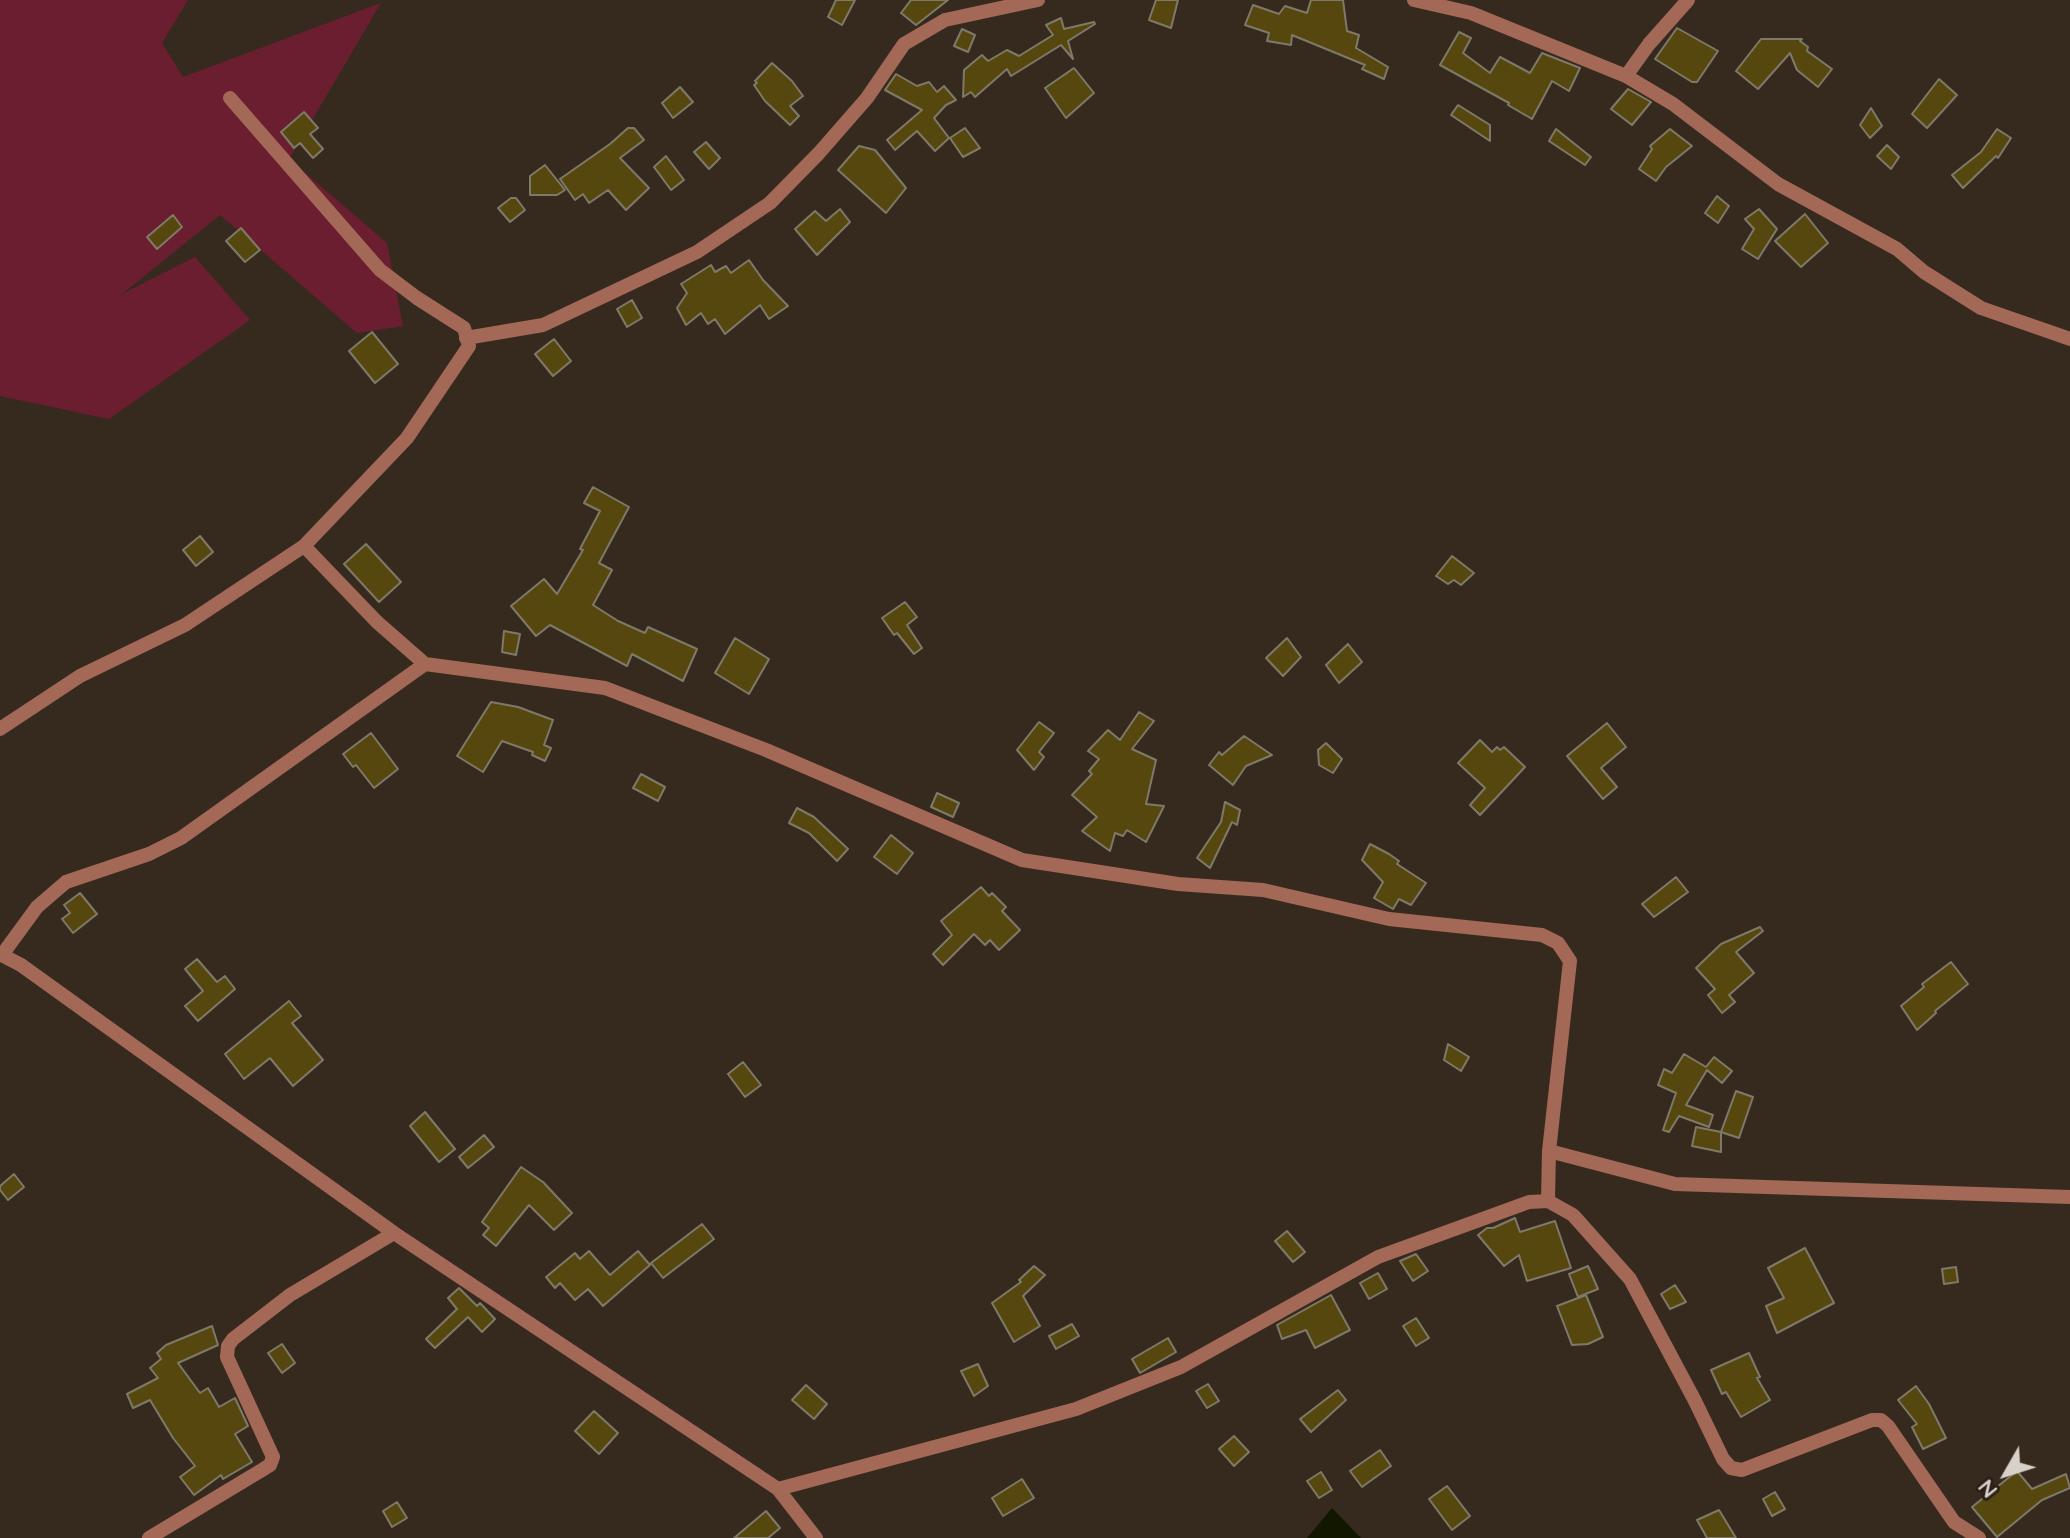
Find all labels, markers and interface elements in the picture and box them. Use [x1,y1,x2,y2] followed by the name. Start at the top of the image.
[1966,1434,2046,1514] north arrow
[1971,1474,2003,1504] text: N

